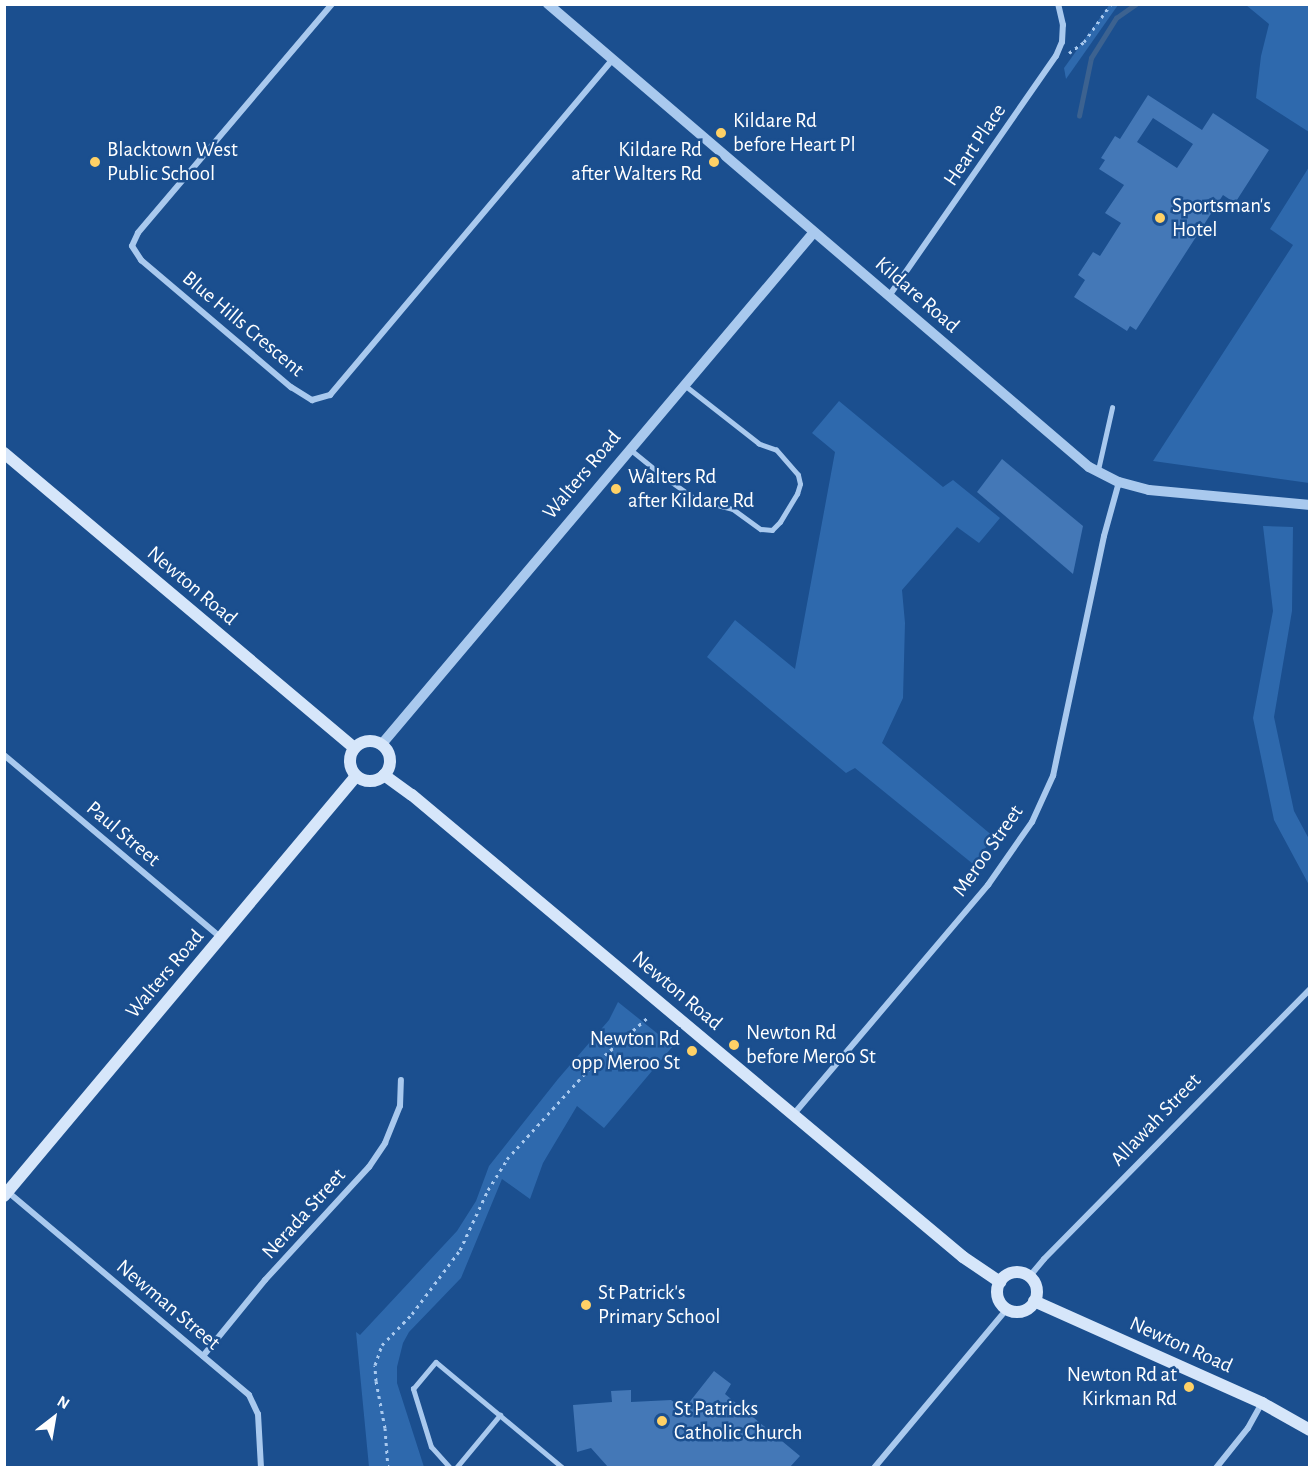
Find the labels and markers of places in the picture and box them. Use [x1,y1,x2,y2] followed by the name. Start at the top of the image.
[733,108,856,158] place label: Kildare Rd before Heart Pl
[714,126,728,140] marker: Kildare Rd before Heart Pl
[107,137,238,187] place label: Blacktown West Public School
[571,137,702,187] place label: Kildare Rd after Walters Rd
[88,155,102,169] marker: Blacktown West Public School
[707,155,721,169] marker: Kildare Rd after Walters Rd
[1172,193,1271,243] place label: Sportsman's Hotel
[1153,211,1167,225] marker: Sportsman's Hotel
[628,464,754,514] place label: Walters Rd after Kildare Rd
[609,482,623,496] marker: Walters Rd after Kildare Rd
[746,1020,876,1070] place label: Newton Rd before Meroo St
[572,1026,680,1076] place label: Newton Rd opp Meroo St
[727,1038,741,1052] marker: Newton Rd before Meroo St
[685,1044,699,1058] marker: Newton Rd opp Meroo St
[598,1280,721,1330] place label: St Patrick's Primary School
[579,1298,593,1312] marker: St Patrick's Primary School
[1067,1362,1177,1412] place label: Newton Rd at Kirkman Rd
[1182,1380,1196,1394] marker: Newton Rd at Kirkman Rd
[674,1396,802,1446] place label: St Patricks Catholic Church
[655,1414,669,1428] marker: St Patricks Catholic Church

